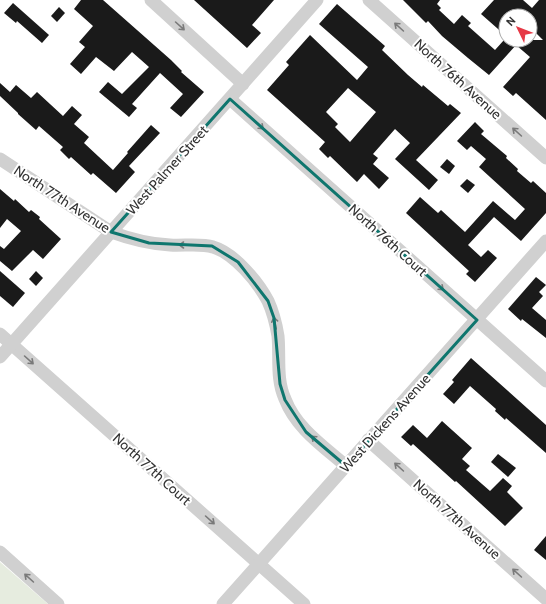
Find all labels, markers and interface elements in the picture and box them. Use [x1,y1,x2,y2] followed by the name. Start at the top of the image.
[498,8,538,48] north arrow
[503,14,518,29] text: N
[174,21,184,30] one-way arrow
[394,22,404,31] one-way arrow
[410,35,506,123] street label: North 76th Avenue
[254,120,264,129] one-way arrow
[122,121,212,219] street label: West Palmer Street
[512,127,522,136] one-way arrow
[10,161,114,237] street label: North 77th Avenue
[345,200,431,280] street label: North 76th Court
[179,241,192,249] one-way arrow
[434,281,445,290] one-way arrow
[271,317,279,330] one-way arrow
[24,355,34,364] one-way arrow
[336,370,434,476] street label: West Dickens Avenue
[109,429,195,509] street label: North 77th Court
[311,436,321,445] one-way arrow
[394,463,404,472] one-way arrow
[410,475,504,563] street label: North 77th Avenue
[205,516,215,525] one-way arrow
[512,568,522,577] one-way arrow
[24,574,34,583] one-way arrow

